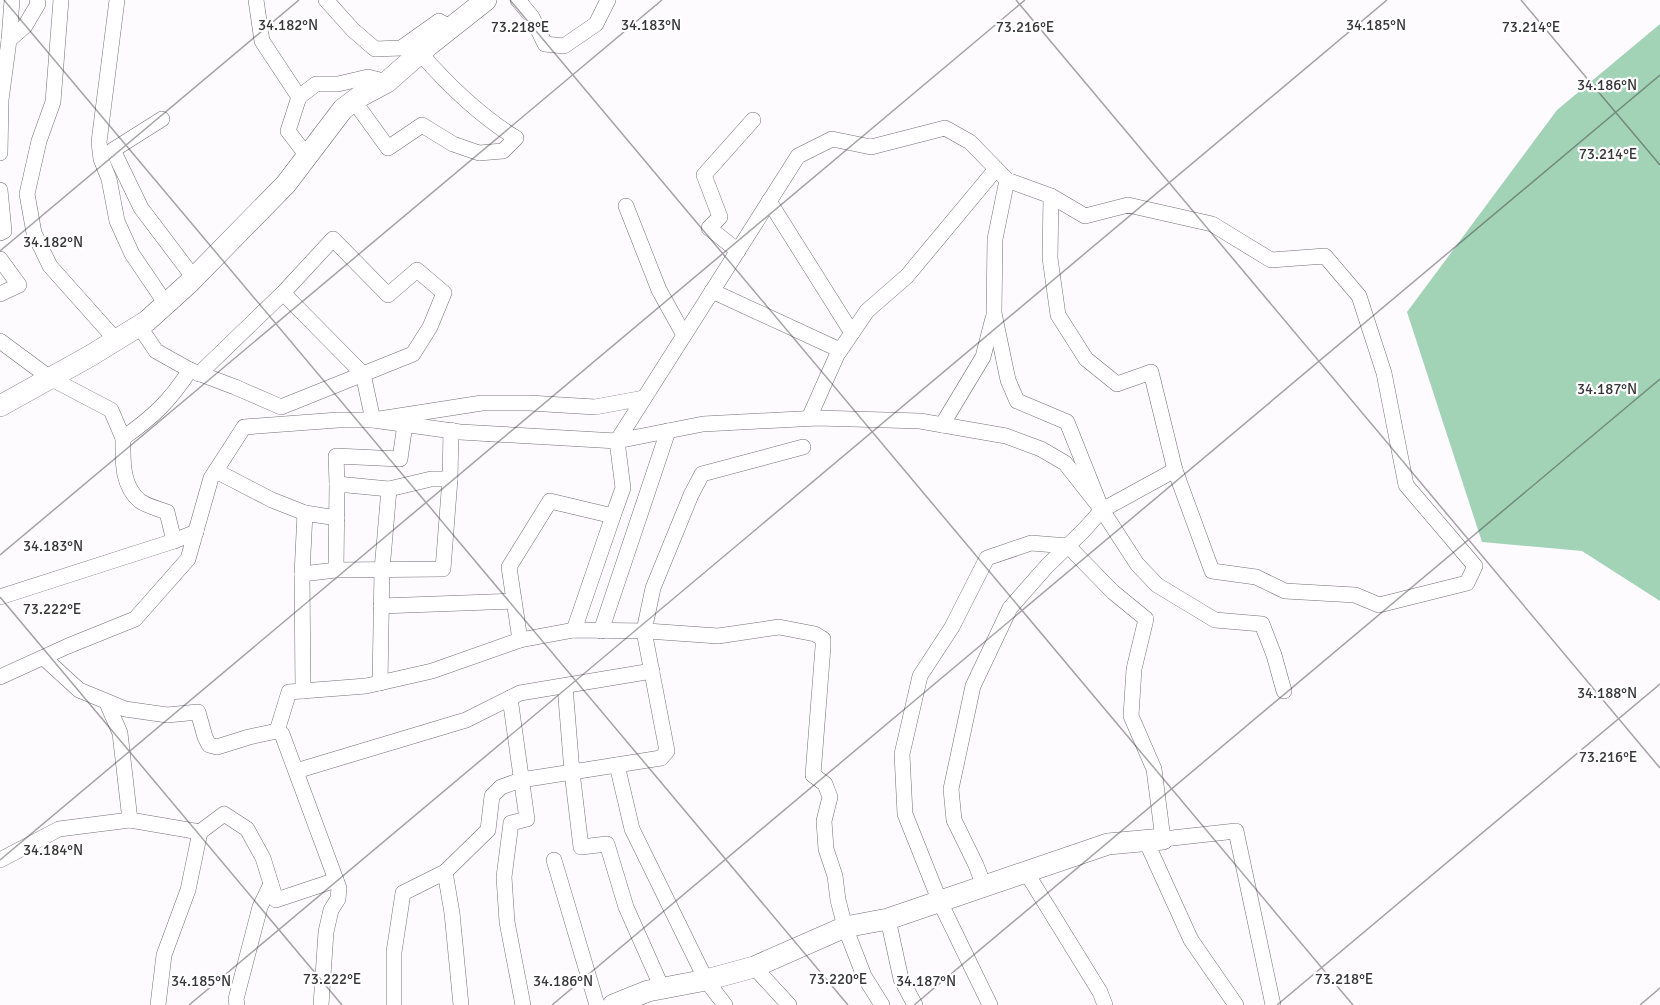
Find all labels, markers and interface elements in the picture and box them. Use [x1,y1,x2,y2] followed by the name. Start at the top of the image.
[258,16,318,34] text: 34.182°N
[621,16,681,34] text: 34.183°N
[1346,16,1406,34] text: 34.185°N
[491,18,549,36] text: 73.218°E
[996,18,1054,36] text: 73.216°E
[1502,18,1560,36] text: 73.214°E
[1577,76,1637,94] text: 34.186°N
[1579,145,1637,163] text: 73.214°E
[23,233,83,251] text: 34.182°N
[1577,380,1637,398] text: 34.187°N
[23,537,83,555] text: 34.183°N
[23,600,81,618] text: 73.222°E
[1577,684,1637,702] text: 34.188°N
[1579,748,1637,766] text: 73.216°E
[23,841,83,859] text: 34.184°N
[303,970,361,988] text: 73.222°E
[809,970,867,988] text: 73.220°E
[1315,970,1373,988] text: 73.218°E
[171,972,231,990] text: 34.185°N
[533,972,593,990] text: 34.186°N
[896,972,956,990] text: 34.187°N

